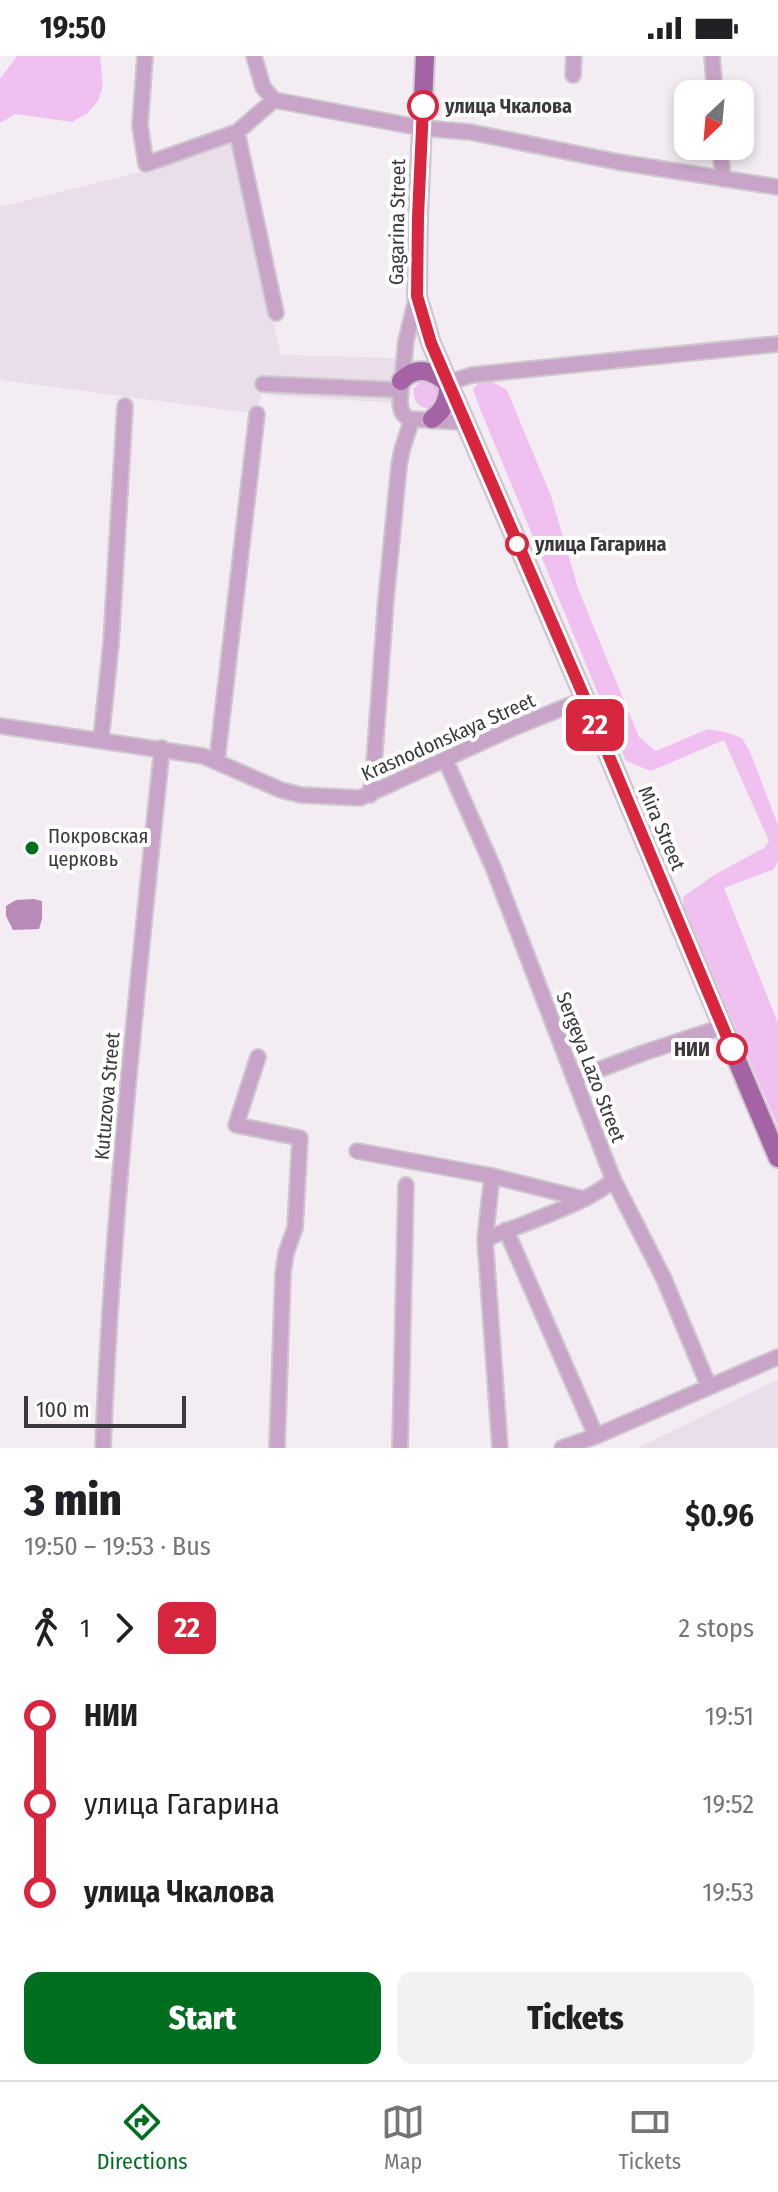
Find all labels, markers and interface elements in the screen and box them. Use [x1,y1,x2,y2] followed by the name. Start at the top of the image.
[40,10,106,46] text: 19:50
[674,80,754,160] north arrow
[674,80,754,160] map controls
[408,91,438,121] marker: улица Чкалова
[444,94,572,118] place label: улица Чкалова
[384,158,410,285] street label: Gagarina Street
[534,532,667,556] place label: улица Гагарина
[506,533,528,555] marker: улица Гагарина
[358,688,539,786] street label: Krasnodonskaya Street
[559,699,631,751] line badge: 22
[582,708,608,741] text: 22
[634,782,691,874] street label: Mira Street
[48,824,148,871] place label: Покровская церковь
[23,839,41,857] marker: Покровская церковь
[551,988,631,1146] street label: Sergeya Lazo Street
[89,1031,125,1161] street label: Kutuzova Street
[717,1034,747,1064] marker: НИИ
[674,1037,710,1061] place label: НИИ
[24,1392,186,1428] scale bar
[36,1396,90,1423] text: 100 m
[24,1474,122,1527] text: 3 min
[685,1498,754,1534] text: $0.96
[24,1531,211,1562] text: 19:50 – 19:53 · Bus
[24,1606,68,1650] icon: walk
[102,1606,146,1650] icon: forward
[174,1611,200,1644] text: 22
[80,1613,90,1644] text: 1
[679,1613,754,1644] text: 2 stops
[84,1698,138,1734] text: НИИ
[705,1701,754,1732] text: 19:51
[84,1786,280,1822] text: улица Гагарина
[702,1789,754,1820] text: 19:52
[84,1874,274,1910] text: улица Чкалова
[702,1877,754,1908] text: 19:53
[24,1972,381,2064] button: Start
[397,1972,754,2064] button: Tickets
[97,2100,188,2175] tab: Directions
[381,2100,425,2175] tab: Map
[619,2100,681,2175] tab: Tickets

